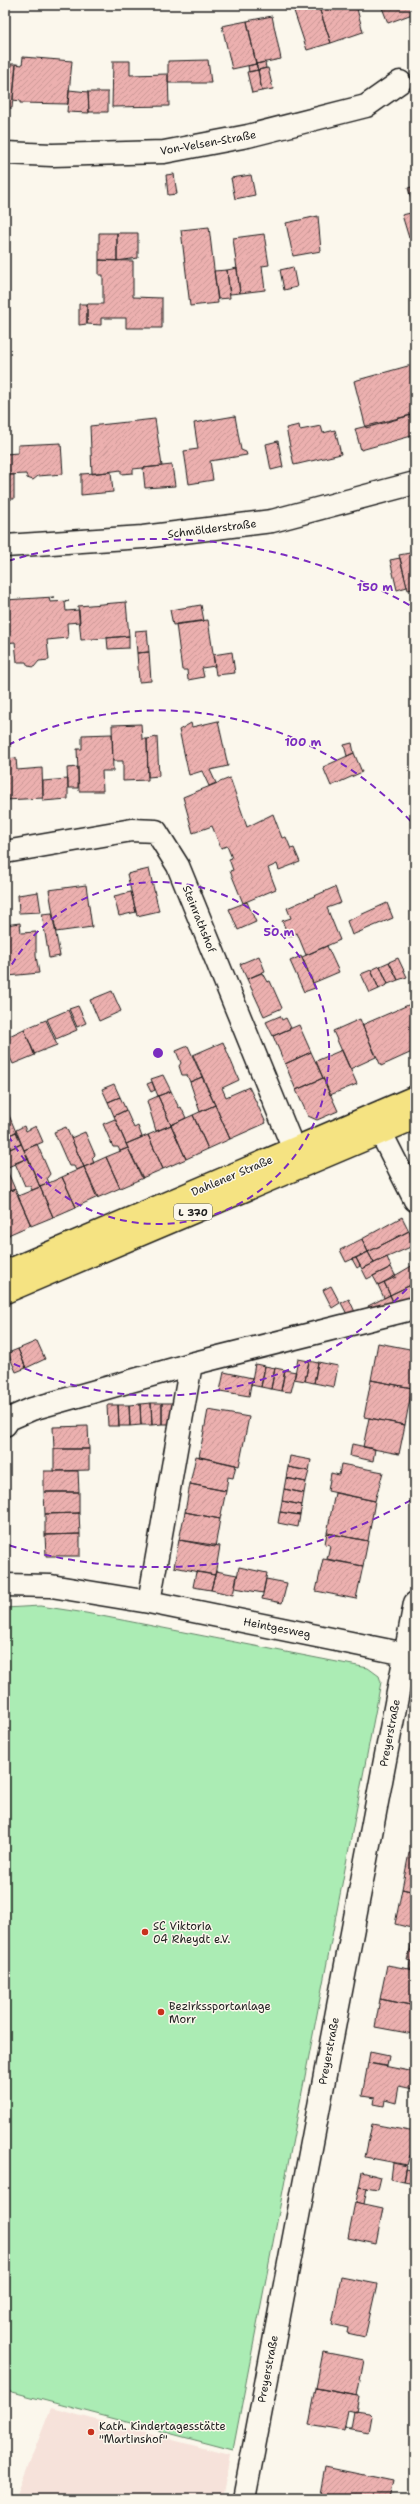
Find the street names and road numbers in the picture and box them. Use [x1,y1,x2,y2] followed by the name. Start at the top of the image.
[159,127,257,159] street label: Von-Velsen-Straße
[167,516,257,542] street label: Schmölderstraße
[179,883,220,956] street label: Steinrathshof
[189,1152,275,1200] street label: Dahlener Straße
[174,1204,212,1220] road number: L 370
[242,1614,312,1642] street label: Heintgesweg
[376,1698,404,1768] street label: Preyerstraße
[315,2016,343,2086] street label: Preyerstraße
[254,2334,282,2404] street label: Preyerstraße

